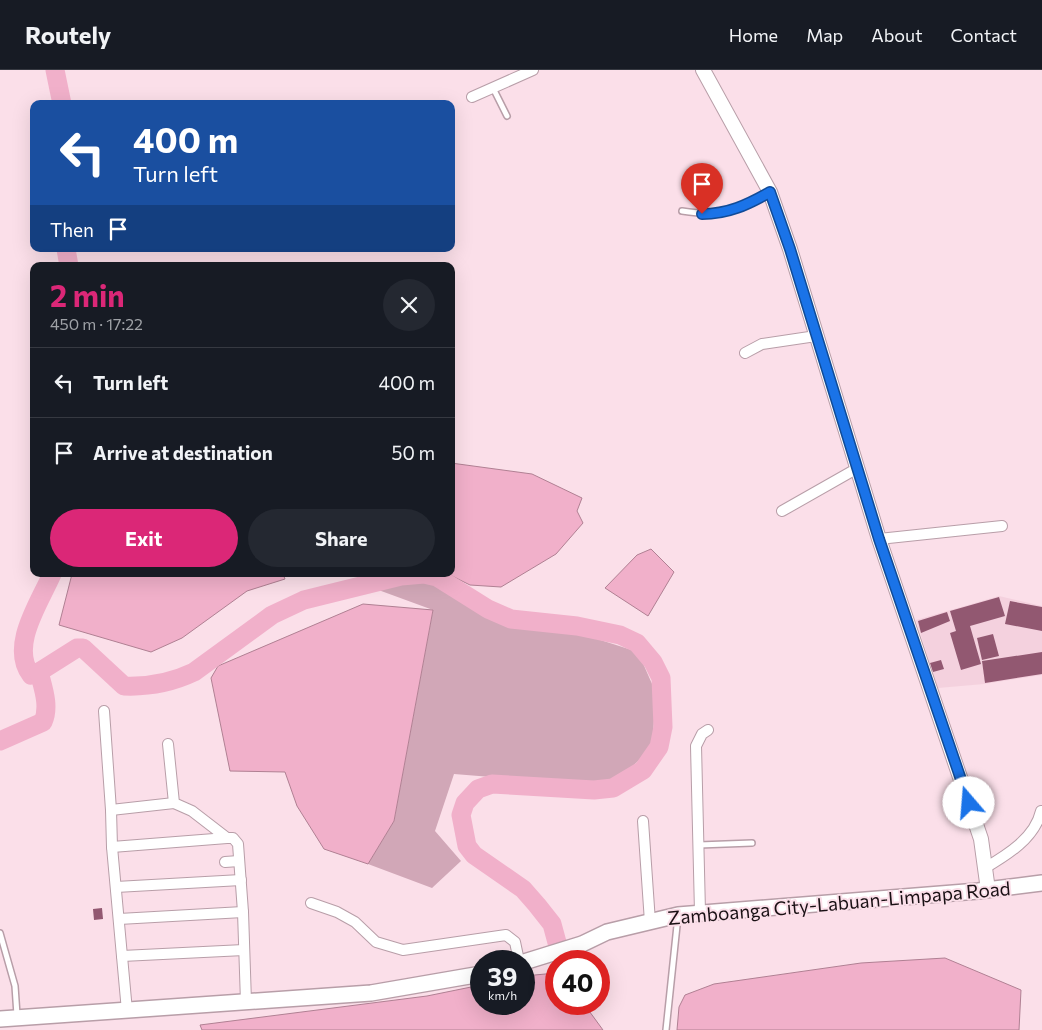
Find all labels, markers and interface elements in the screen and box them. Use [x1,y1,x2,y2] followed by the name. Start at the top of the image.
[25,20,111,49] text: Routely
[729,24,778,46] text: Home
[806,24,843,46] text: Map
[871,24,923,46] text: About
[951,24,1017,46] text: Contact
[133,117,238,160] text: 400 m
[50,120,115,185] icon: left
[133,160,218,187] text: Turn left
[681,163,723,214] pin
[688,170,716,198] icon: arrive
[104,215,132,243] icon: arrive
[50,218,94,241] text: Then
[50,276,125,313] text: 2 min
[383,279,435,331] button: close
[50,314,143,333] text: 450 m · 17:22
[50,369,78,397] icon: left
[93,371,168,394] text: Turn left
[379,371,435,394] text: 400 m
[50,439,78,467] icon: arrive
[93,441,273,464] text: Arrive at destination
[391,441,435,464] text: 50 m
[50,509,238,567] button: Exit
[248,509,435,567] button: Share
[942,776,994,828] position arrow
[667,876,1011,929] street label: Zamboanga City-Labuan-Limpapa Road
[545,950,610,1015] speed limit sign: 40
[488,961,518,991] text: 39
[488,988,517,1002] text: km/h

